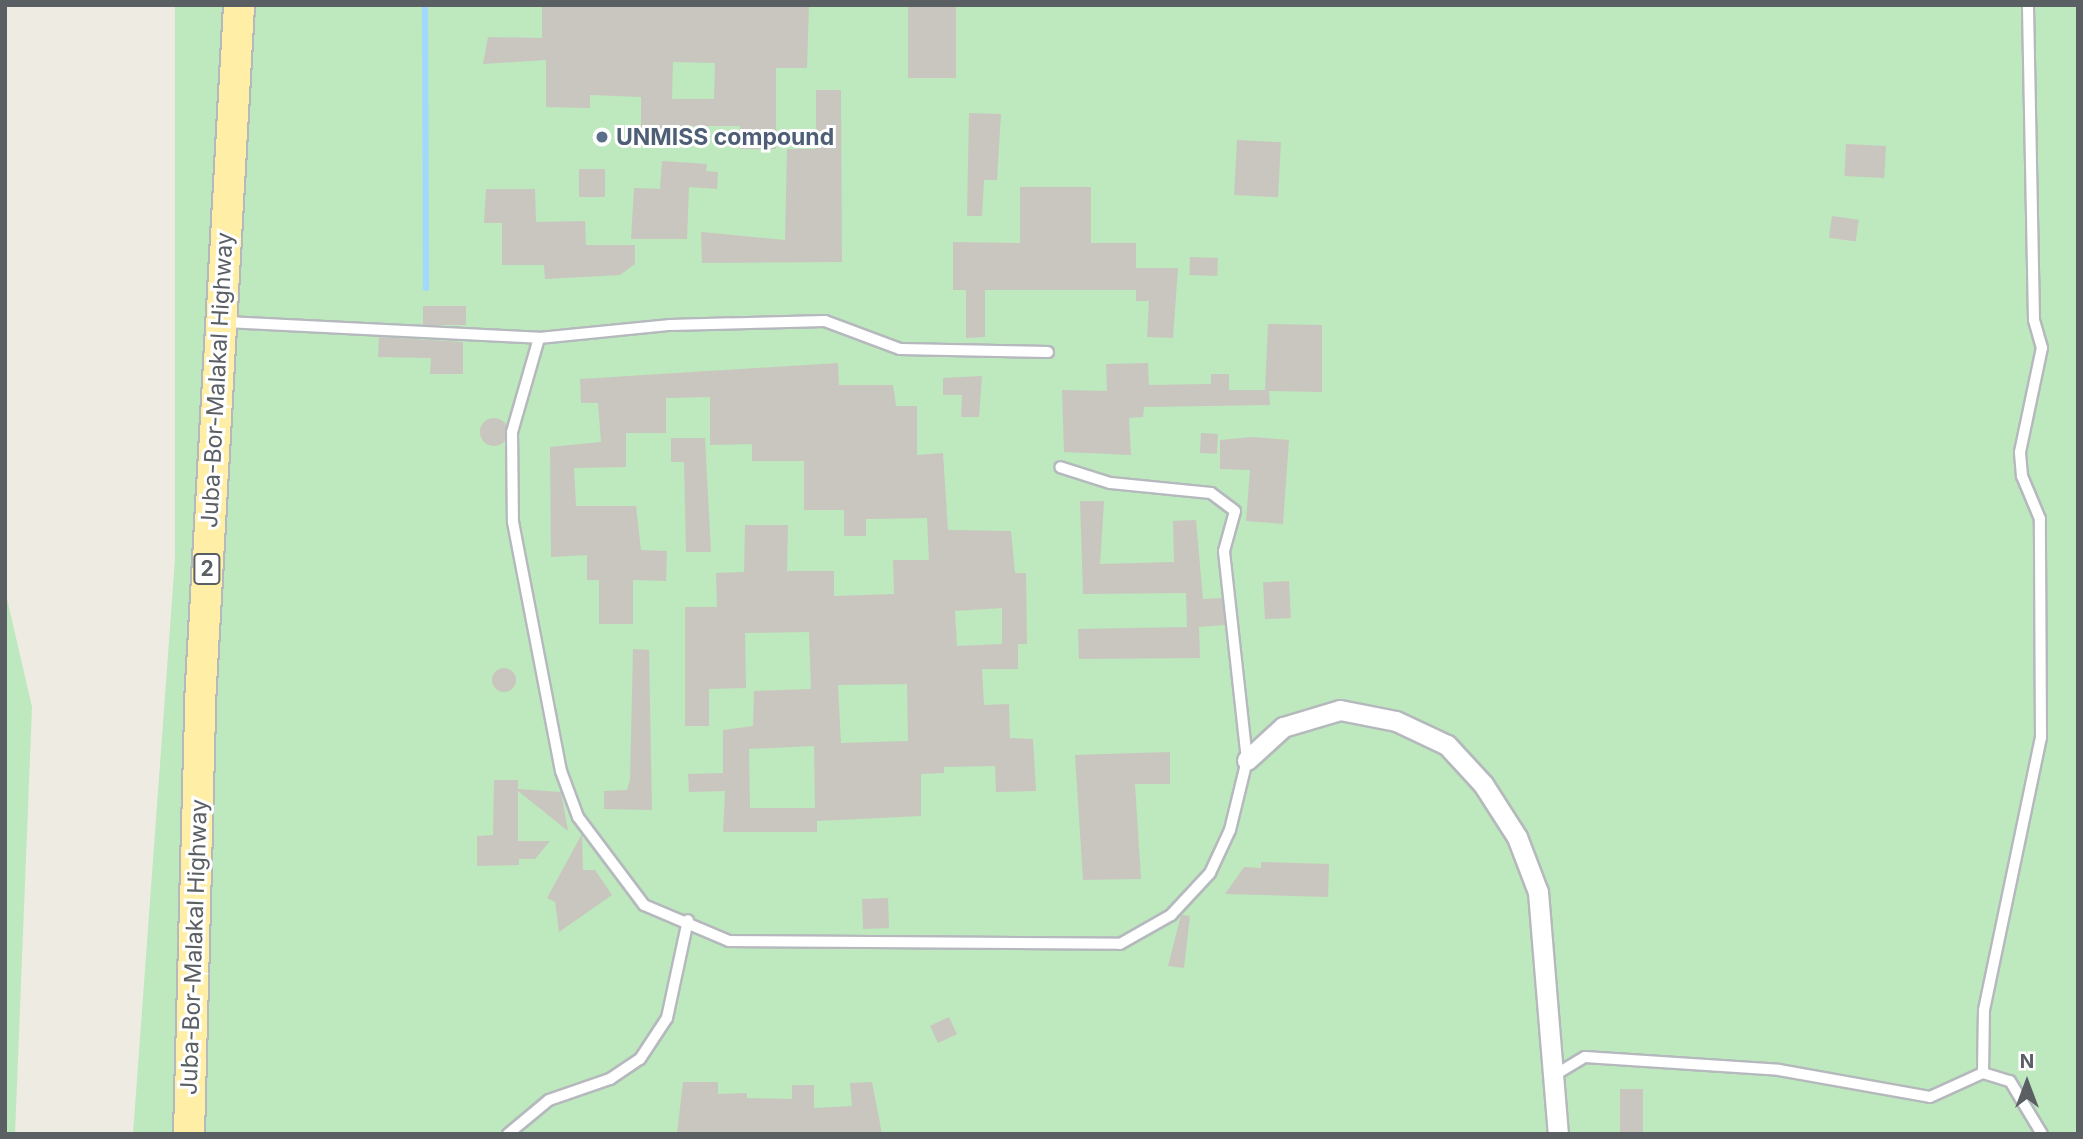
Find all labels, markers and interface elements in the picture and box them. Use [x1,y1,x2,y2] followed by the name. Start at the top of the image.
[616,123,834,151] place label: UNMISS compound
[594,129,610,145] marker: UNMISS compound
[195,231,239,529] street label: Juba-Bor-Malakal Highway
[193,552,221,586] road number: 2
[175,799,213,1095] street label: Juba-Bor-Malakal Highway
[1992,1048,2062,1118] north arrow
[2020,1050,2034,1073] text: N

